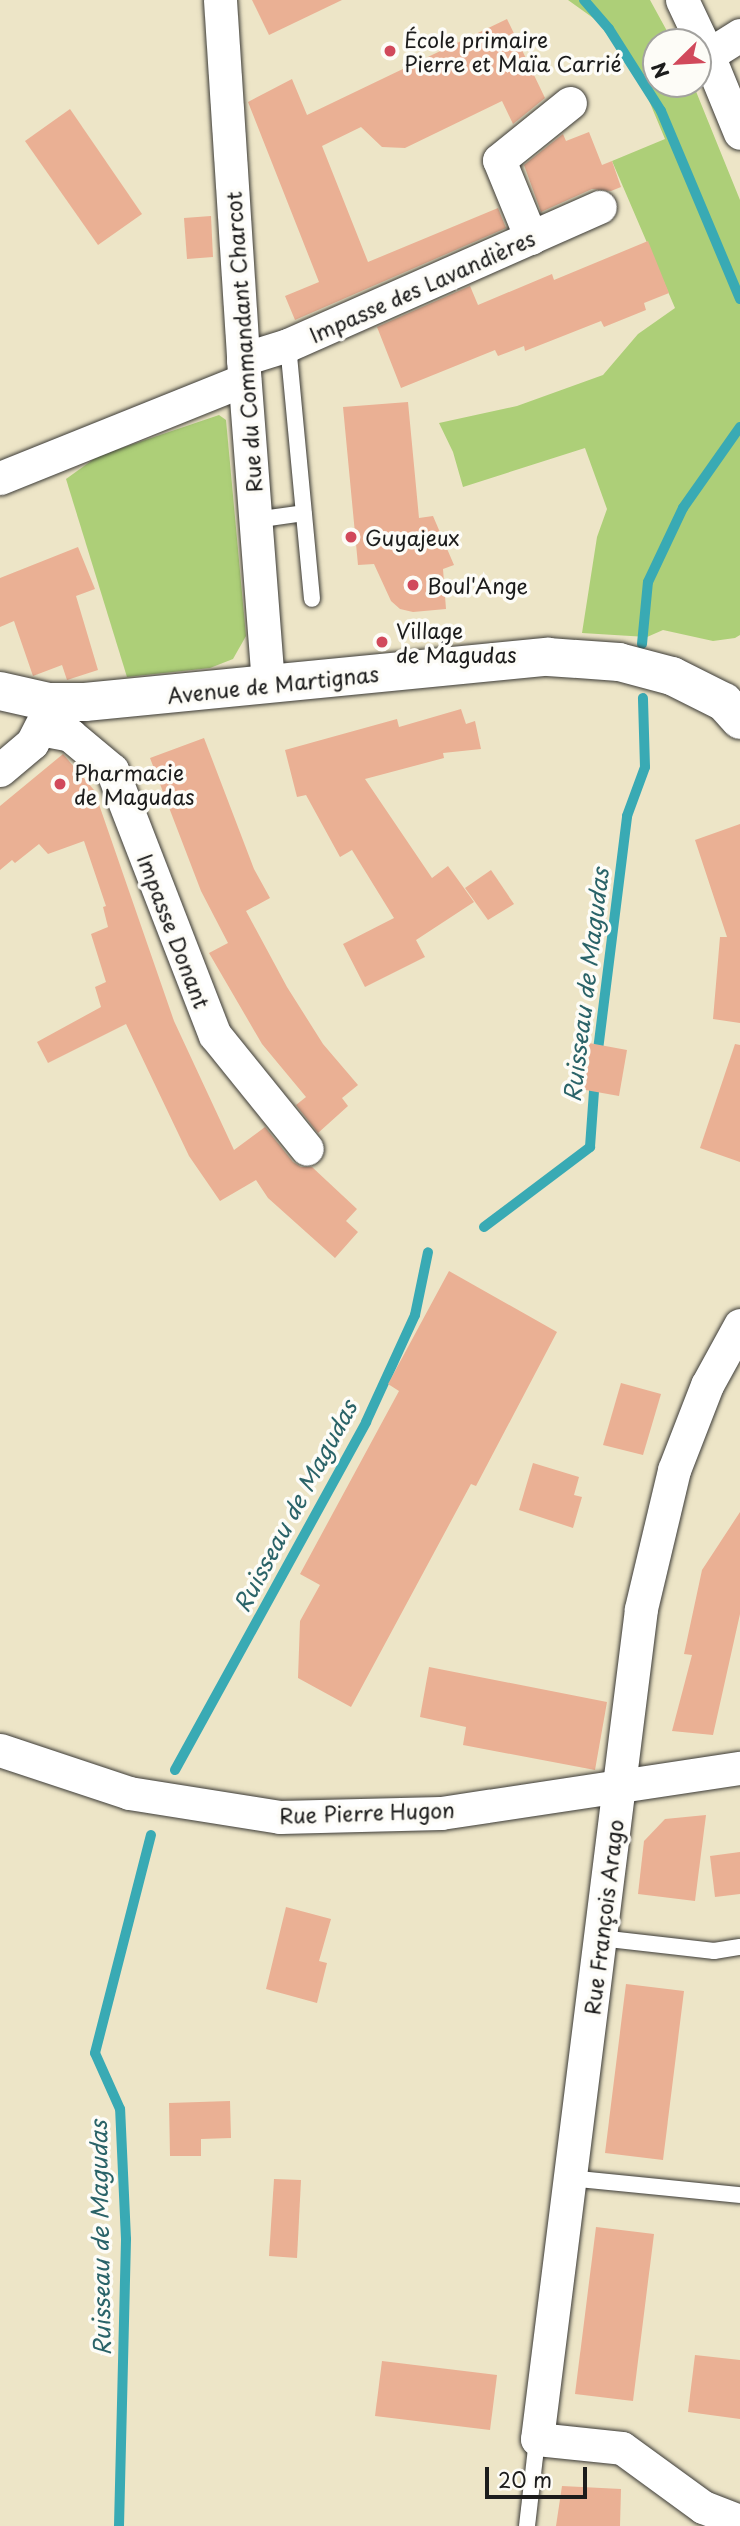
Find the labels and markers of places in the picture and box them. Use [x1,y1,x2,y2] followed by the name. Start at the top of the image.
[404,26,619,76] place label: École primaire Pierre et Maïa Carrié
[382,43,398,59] marker: École primaire Pierre et Maïa Carrié
[365,524,460,550] place label: Guyajeux
[343,529,359,545] marker: Guyajeux
[427,572,528,598] place label: Boul'Ange
[405,577,421,593] marker: Boul'Ange
[396,617,519,667] place label: Village de Magudas
[374,634,390,650] marker: Village de Magudas
[74,759,197,809] place label: Pharmacie de Magudas
[52,776,68,792] marker: Pharmacie de Magudas

